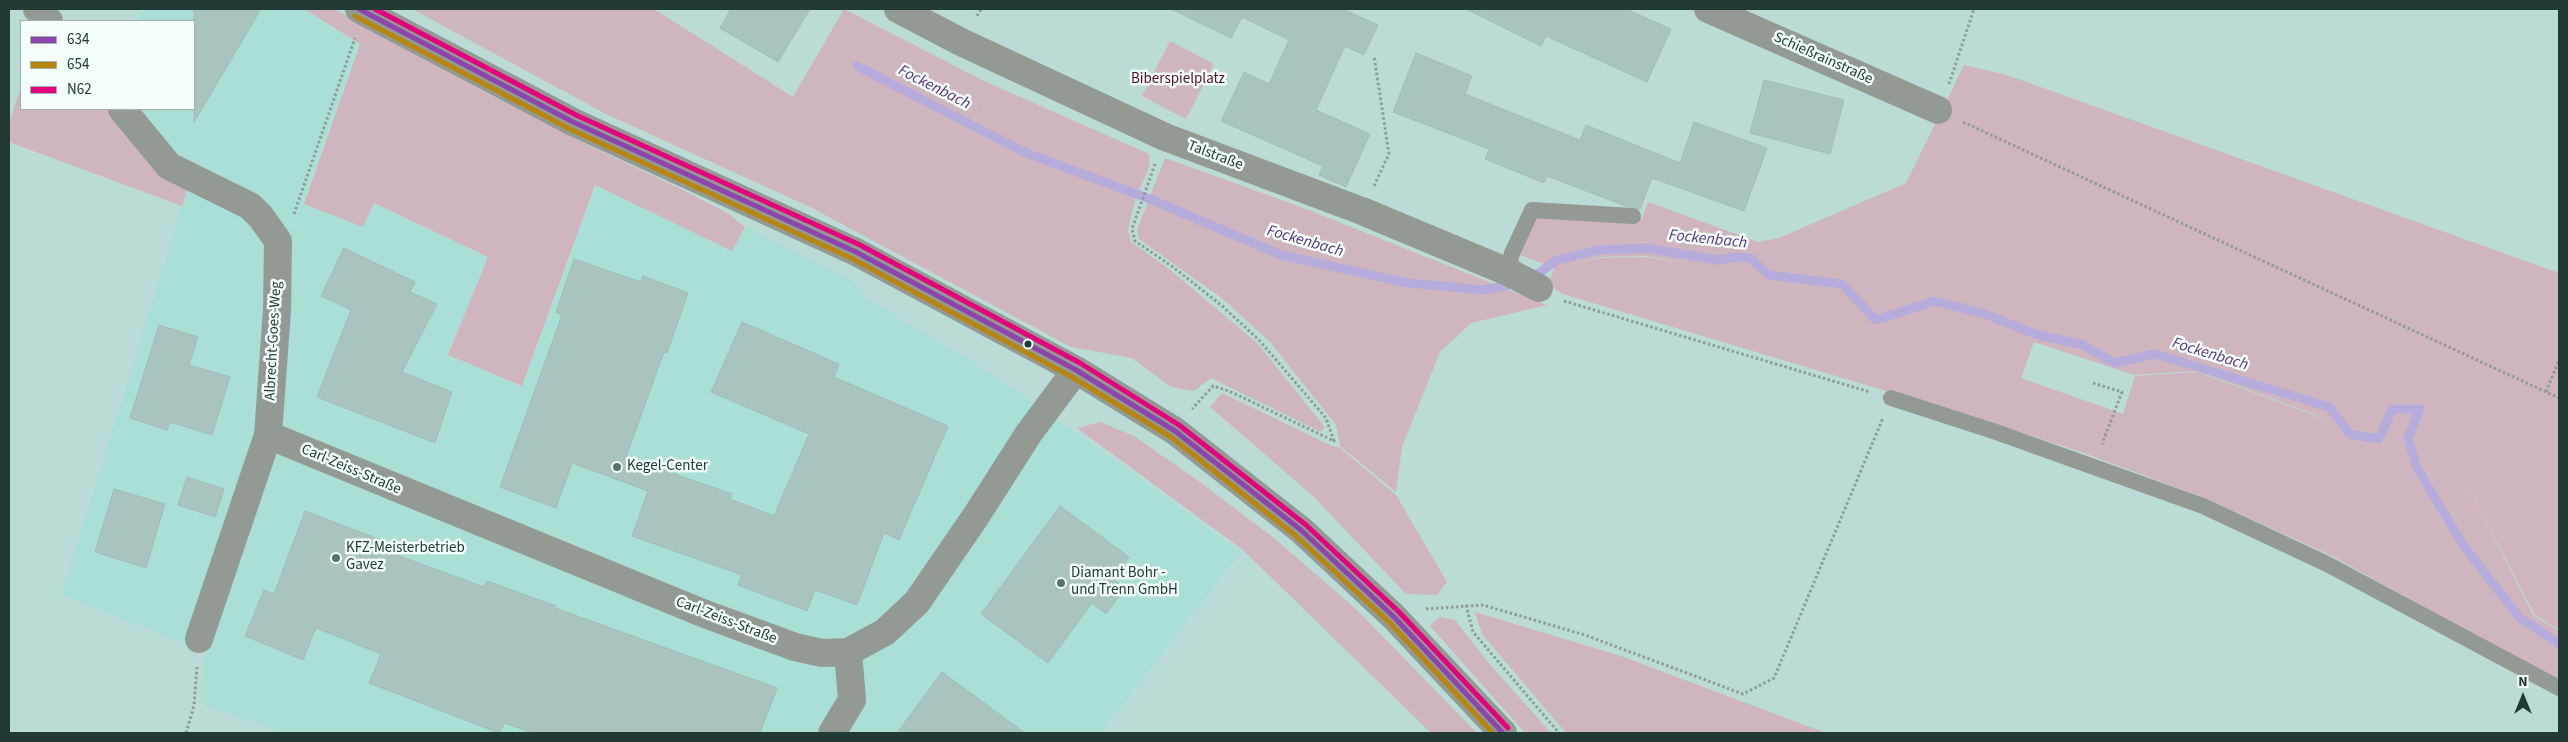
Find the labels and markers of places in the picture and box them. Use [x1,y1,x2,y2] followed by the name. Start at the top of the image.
[1023,339,1033,349] unlabelled marker
[627,458,708,476] place label: Kegel-Center
[611,461,623,473] marker: Kegel-Center
[346,540,465,575] place label: KFZ-Meisterbetrieb Gavez
[330,552,342,564] marker: KFZ-Meisterbetrieb Gavez
[1071,565,1178,600] place label: Diamant Bohr - und Trenn GmbH
[1055,577,1067,589] marker: Diamant Bohr - und Trenn GmbH

